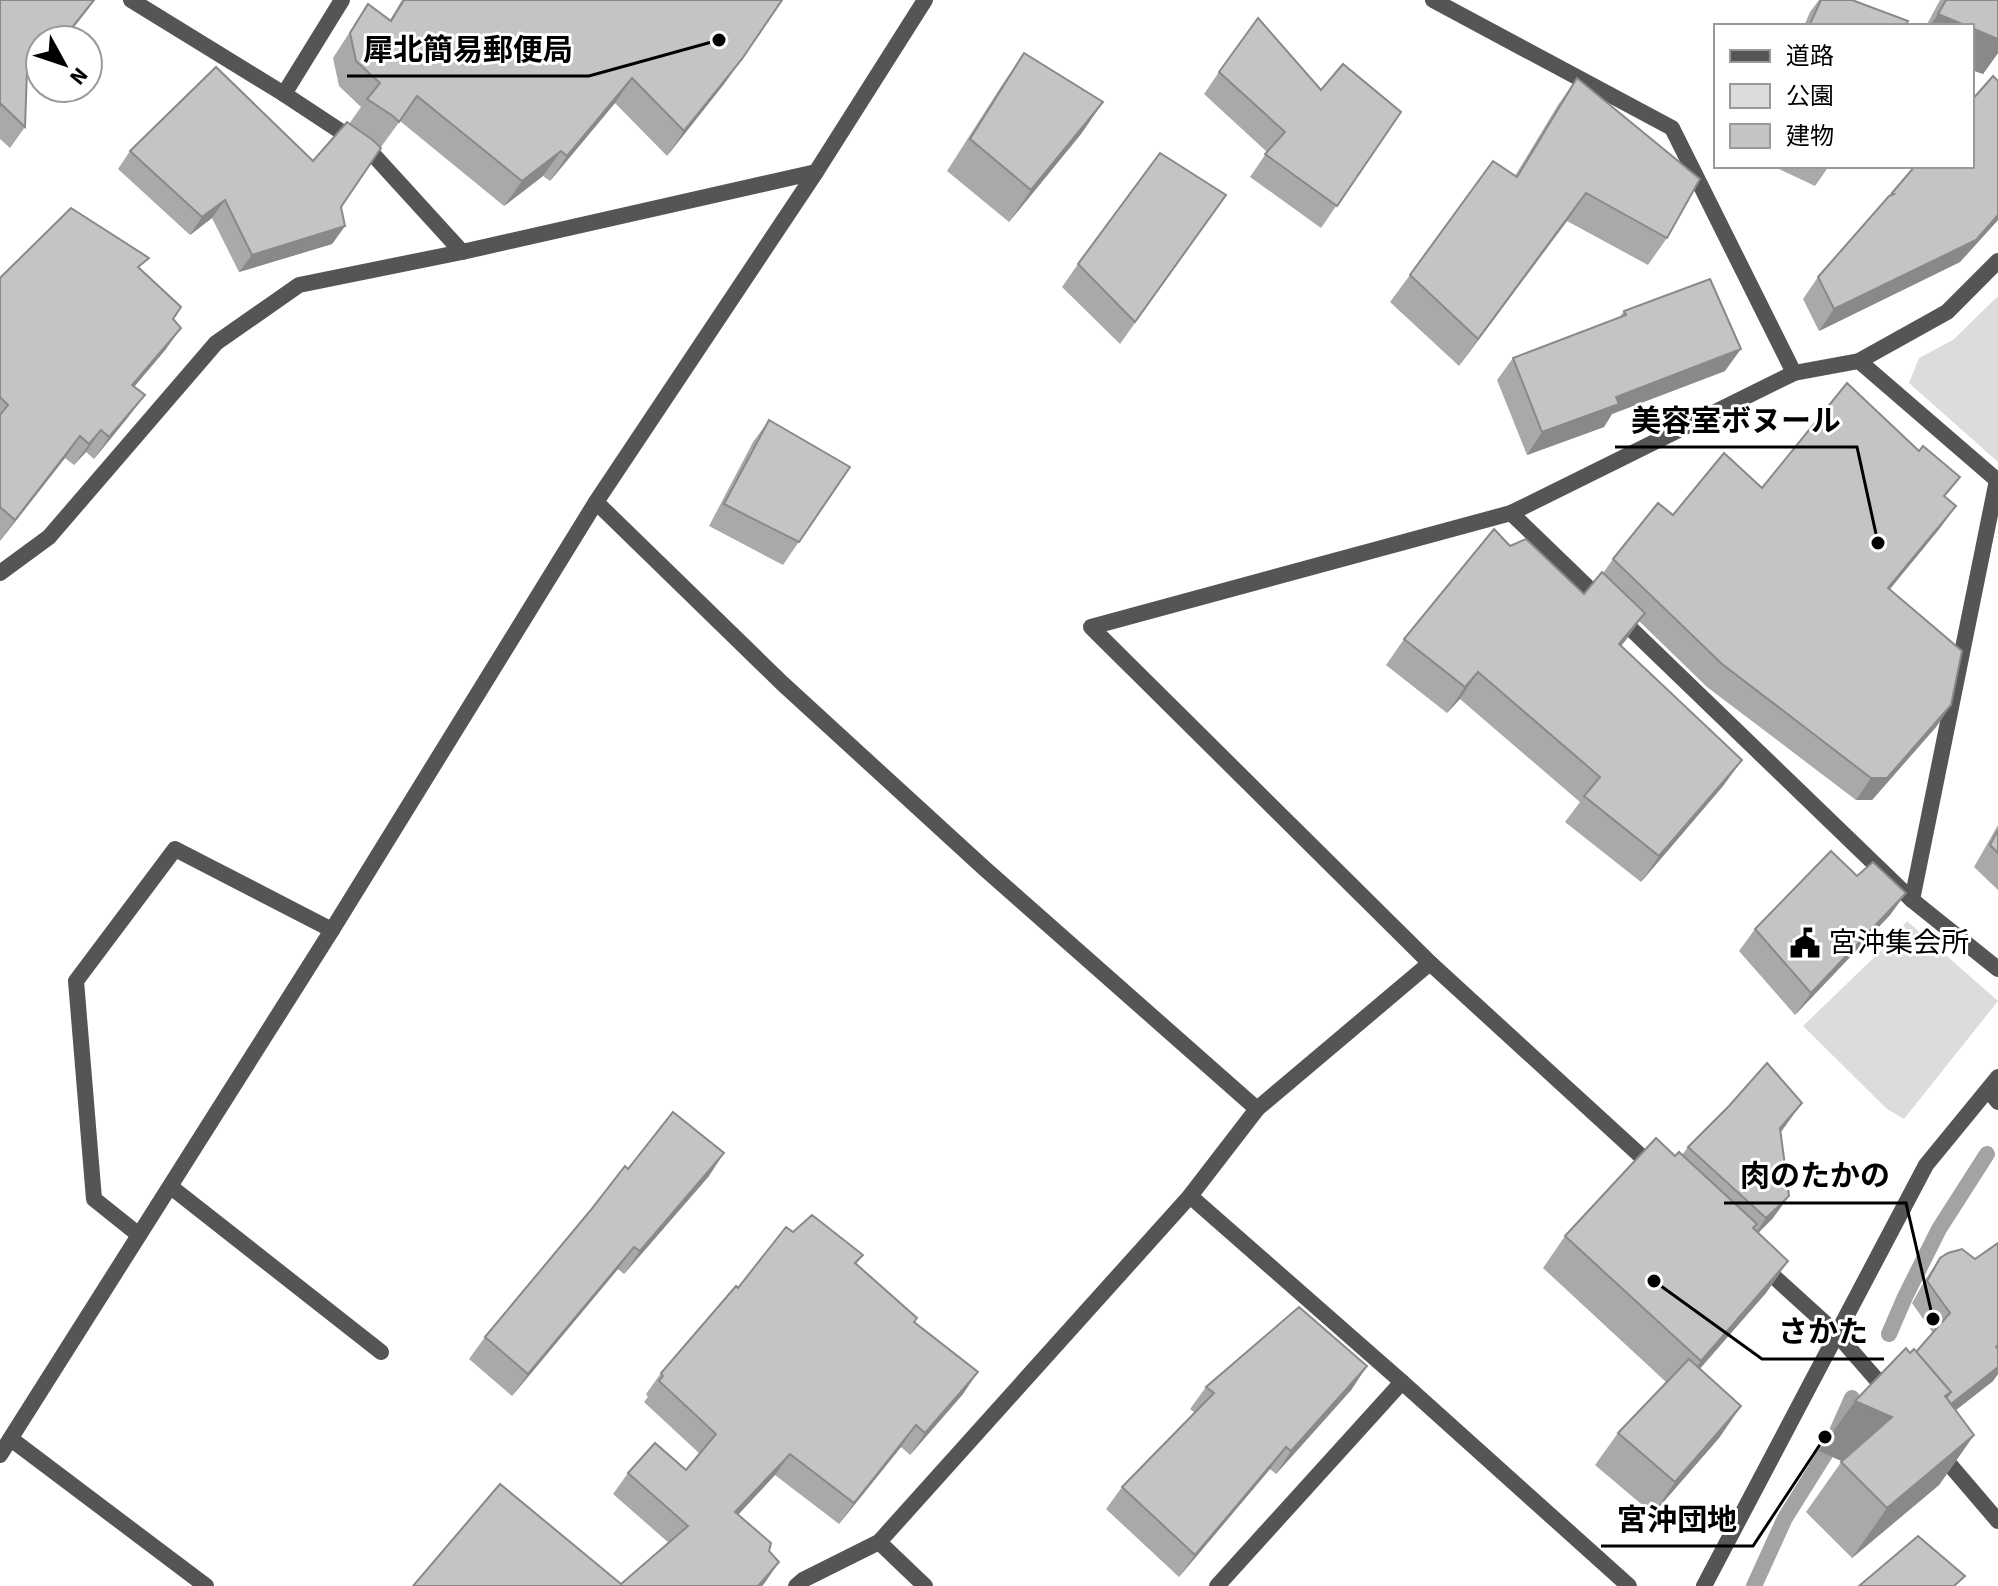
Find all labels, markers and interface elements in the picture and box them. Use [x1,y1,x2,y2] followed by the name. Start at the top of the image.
[347,22,589,76] callout: 犀北簡易郵便局
[24,24,104,104] north arrow
[1714,24,1974,168] legend
[363,29,573,72] text: 犀北簡易郵便局
[1786,39,1834,74] text: 道路
[62,60,96,92] text: N
[1786,79,1834,114] text: 公園
[1786,119,1834,154] text: 建物
[1615,393,1857,447] callout: 美容室ボヌール
[1631,400,1841,443] text: 美容室ボヌール
[1829,923,1969,963] place label: 宮沖集会所
[1788,926,1822,960] public building icon: 宮沖集会所
[1724,1149,1906,1203] callout: 肉のたかの
[1740,1155,1890,1198] text: 肉のたかの
[1762,1305,1884,1359] callout: さかた
[1778,1311,1868,1354] text: さかた
[1601,1492,1753,1546] callout: 宮沖団地
[1617,1499,1737,1542] text: 宮沖団地

